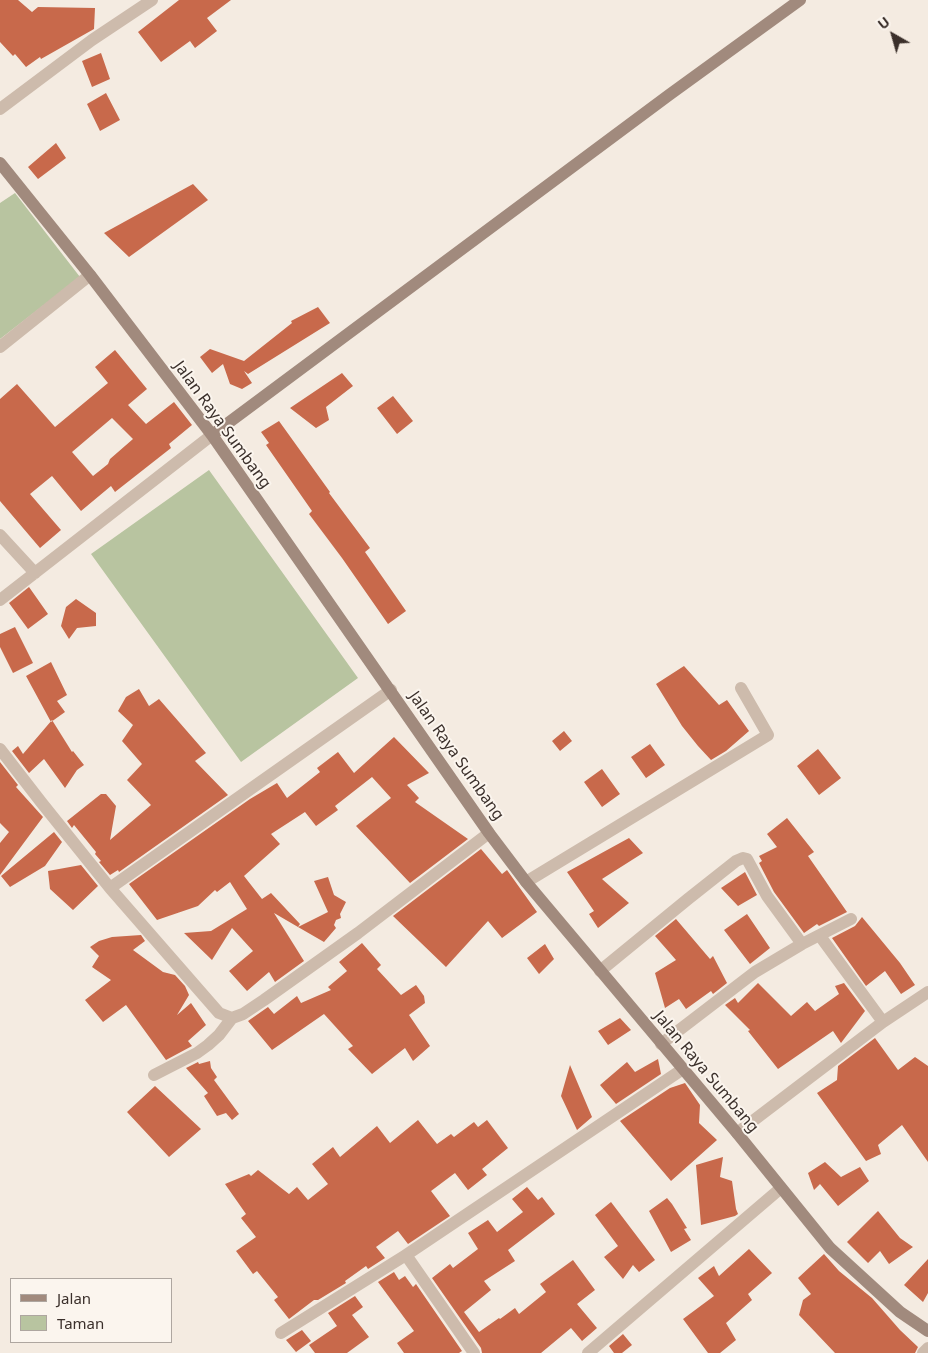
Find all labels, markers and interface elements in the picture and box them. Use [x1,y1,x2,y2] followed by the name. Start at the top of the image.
[868,10,918,60] north arrow
[873,12,893,34] text: U
[169,358,275,492] street label: Jalan Raya Sumbang
[404,688,508,824] street label: Jalan Raya Sumbang
[650,1007,762,1137] street label: Jalan Raya Sumbang
[10,1278,172,1343] legend
[57,1288,91,1308] text: Jalan
[57,1313,104,1333] text: Taman

